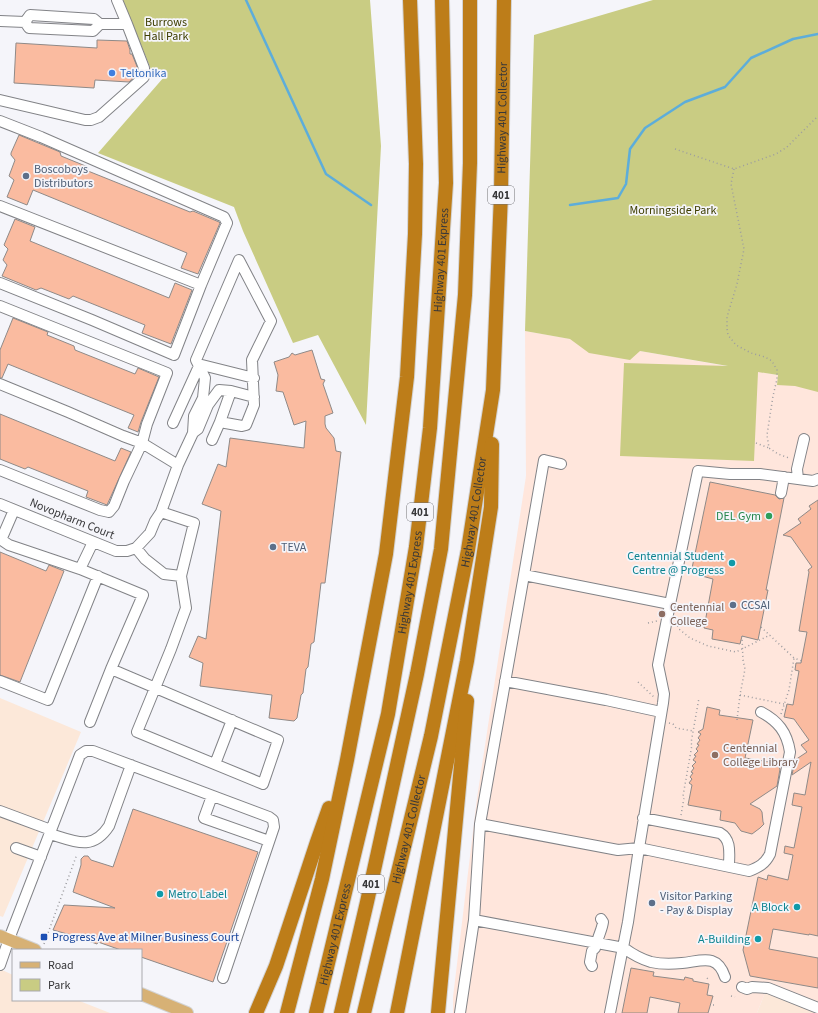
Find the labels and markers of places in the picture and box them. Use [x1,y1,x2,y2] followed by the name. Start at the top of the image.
[120,65,166,82] place label: Teltonika
[107,68,117,78] marker: Teltonika
[34,161,93,192] place label: Boscoboys Distributors
[21,171,31,181] marker: Boscoboys Distributors
[716,508,761,525] place label: DEL Gym
[764,511,774,521] marker: DEL Gym
[281,539,307,556] place label: TEVA
[268,542,278,552] marker: TEVA
[627,548,724,579] place label: Centennial Student Centre @ Progress
[727,558,737,568] marker: Centennial Student Centre @ Progress
[741,597,770,614] place label: CCSAI
[670,599,724,630] place label: Centennial College
[728,600,738,610] marker: CCSAI
[657,609,667,619] marker: Centennial College
[723,740,798,771] place label: Centennial College Library
[710,750,720,760] marker: Centennial College Library
[168,886,227,903] place label: Metro Label
[660,888,733,919] place label: Visitor Parking - Pay & Display
[155,889,165,899] marker: Metro Label
[647,898,657,908] marker: Visitor Parking - Pay & Display
[752,899,789,916] place label: A Block
[792,902,802,912] marker: A Block
[52,929,239,946] place label: Progress Ave at Milner Business Court
[698,931,750,948] place label: A-Building
[39,932,49,942] marker: Progress Ave at Milner Business Court
[753,934,763,944] marker: A-Building

